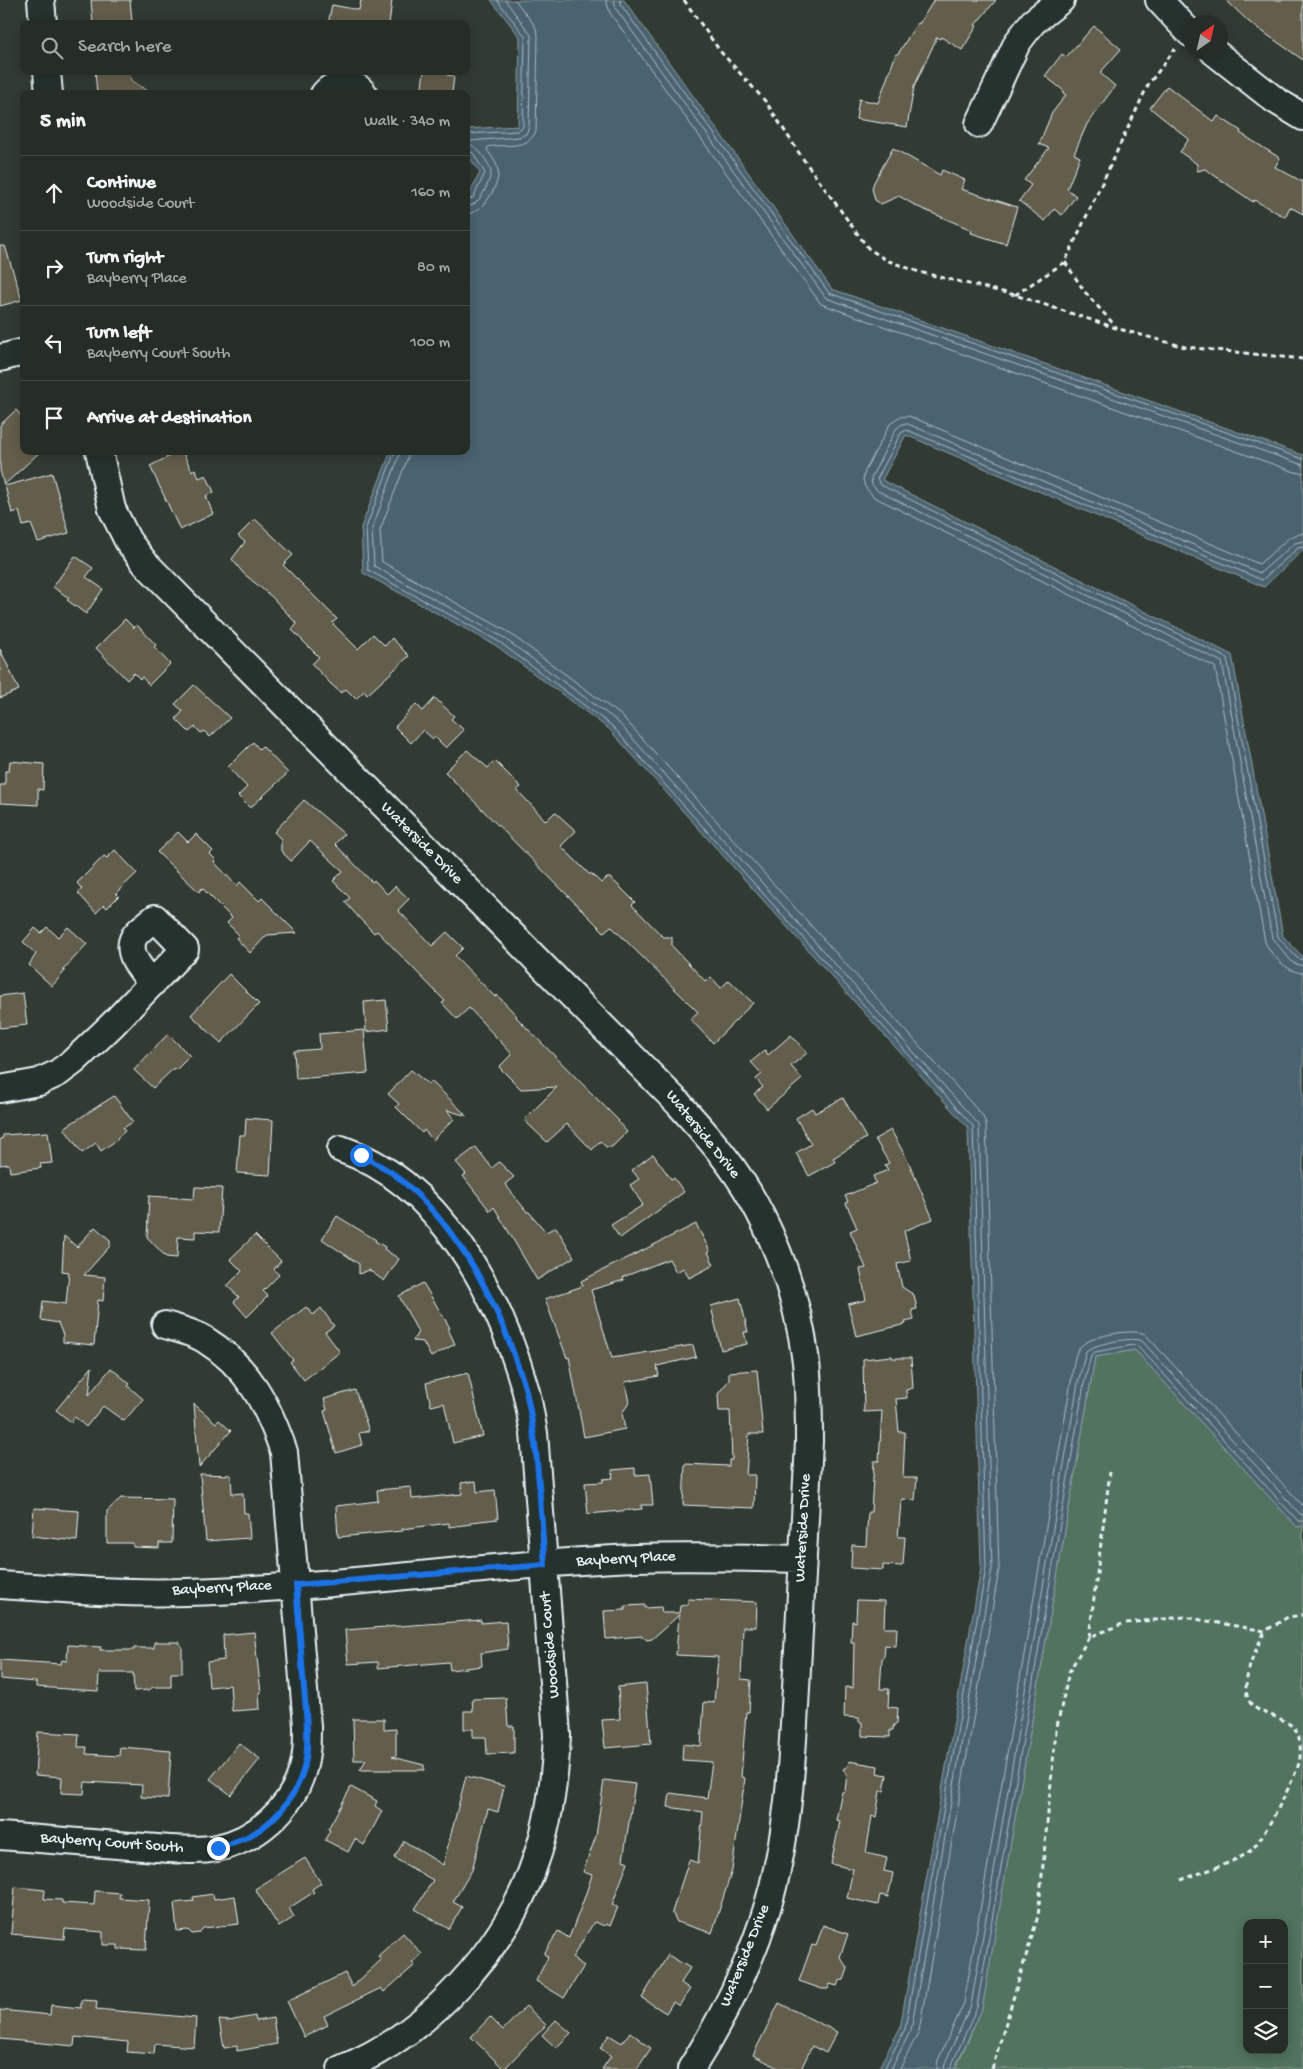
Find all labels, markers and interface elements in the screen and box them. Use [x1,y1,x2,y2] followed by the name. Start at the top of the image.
[1183,15,1228,60] north arrow
[20,20,470,75] search box
[38,34,66,62] icon: search
[78,36,172,59] text: Search here
[40,110,85,135] text: 5 min
[364,113,450,132] text: Walk · 340 m
[87,172,156,195] text: Continue
[40,179,68,207] icon: ahead
[411,184,450,203] text: 160 m
[87,195,194,214] text: Woodside Court
[87,247,163,270] text: Turn right
[40,254,68,282] icon: right
[417,259,450,278] text: 80 m
[87,270,187,289] text: Bayberry Place
[87,322,151,345] text: Turn left
[40,329,68,357] icon: left
[410,334,450,353] text: 100 m
[87,345,230,364] text: Bayberry Court South
[40,404,68,432] icon: arrive
[87,407,251,430] text: Arrive at destination
[376,799,467,890] street label: Waterside Drive
[660,1087,744,1184] street label: Waterside Drive
[350,1144,373,1167] route start
[792,1473,816,1583] street label: Waterside Drive
[575,1548,677,1572] street label: Bayberry Place
[171,1577,273,1601] street label: Bayberry Place
[537,1589,565,1699] street label: Woodside Court
[39,1829,185,1859] street label: Bayberry Court South
[207,1837,230,1860] route end
[717,1901,775,2010] street label: Waterside Drive
[1243,1919,1288,2054] map controls
[1243,1919,1288,1964] button: +
[1243,1964,1288,2009] button: −
[1243,2009,1288,2054] button: layers

